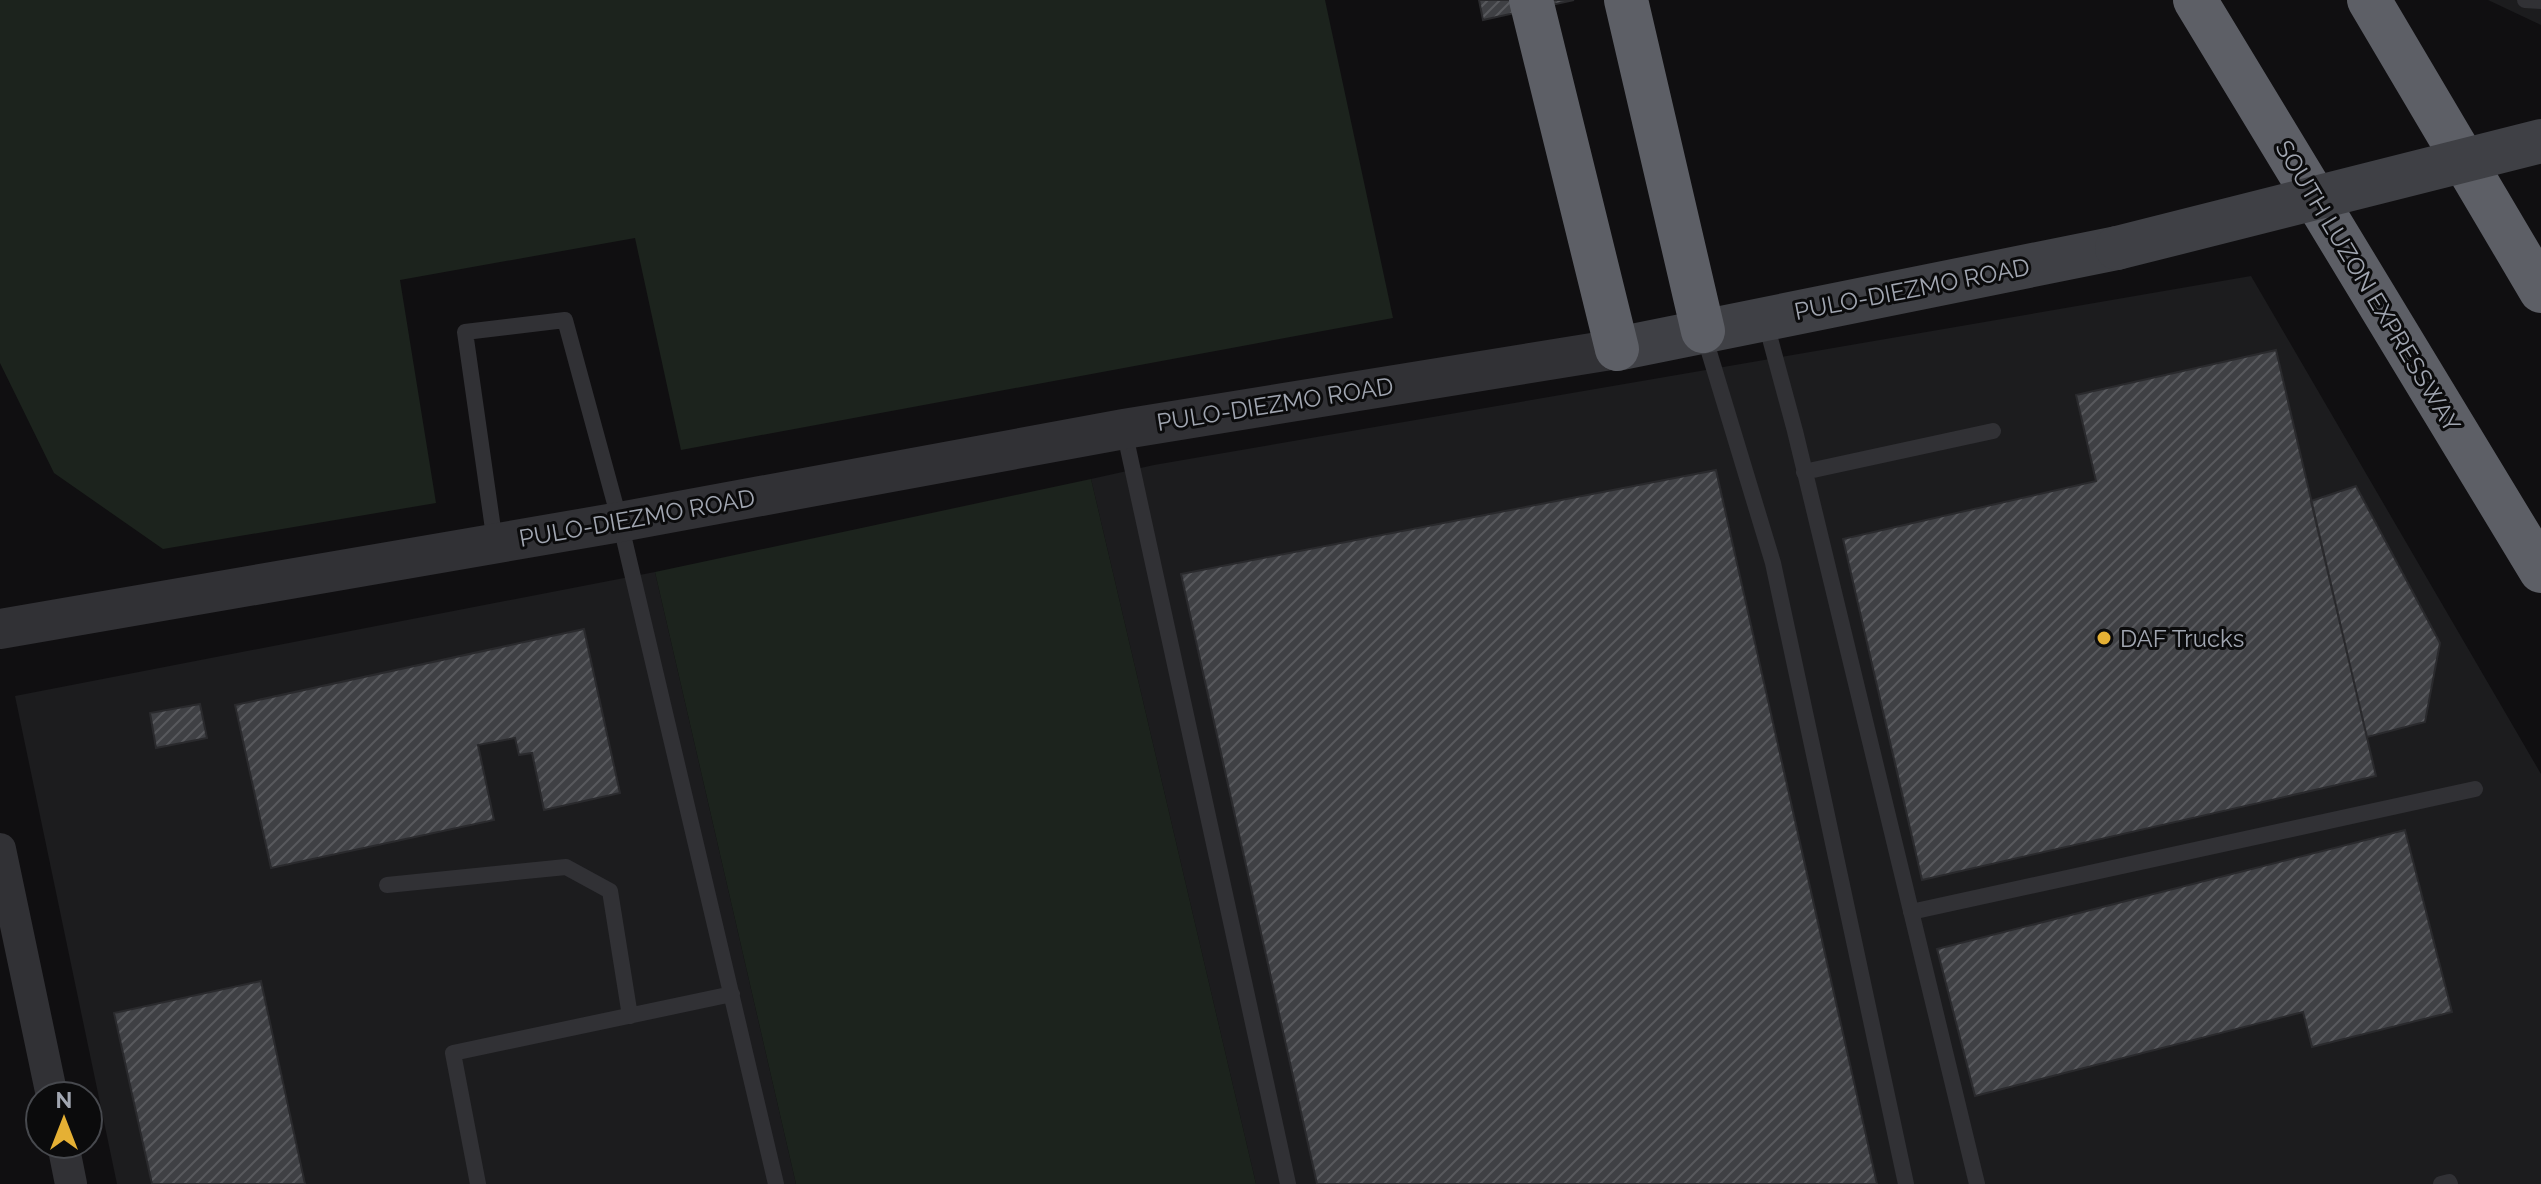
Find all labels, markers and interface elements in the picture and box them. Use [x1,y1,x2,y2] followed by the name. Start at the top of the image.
[2269,135,2467,437] street label: SOUTH LUZON EXPRESSWAY
[1792,252,2032,326] street label: PULO-DIEZMO ROAD
[1155,371,1395,437] street label: PULO-DIEZMO ROAD
[517,483,757,553] street label: PULO-DIEZMO ROAD
[2120,624,2244,653] place label: DAF Trucks
[2095,629,2113,647] marker: DAF Trucks
[24,1080,104,1160] north arrow
[56,1087,72,1113] text: N

